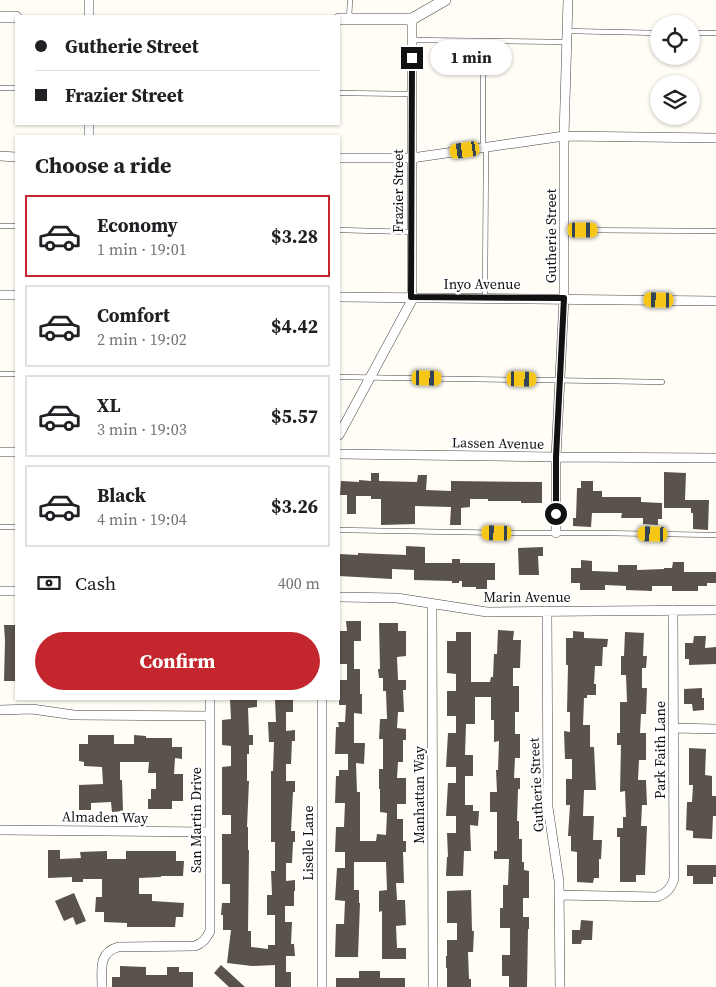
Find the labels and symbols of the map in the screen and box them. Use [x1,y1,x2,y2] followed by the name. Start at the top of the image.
[430,40,512,76] callout: 1 min
[401,47,423,69] route end
[449,140,480,160] car
[388,149,408,233] street label: Frazier Street
[541,188,561,283] street label: Gutherie Street
[568,223,598,238] car
[443,274,521,294] street label: Inyo Avenue
[643,292,674,308] car
[411,370,442,386] car
[506,371,537,387] car
[452,432,544,454] street label: Lassen Avenue
[545,503,567,525] route start
[481,525,512,541] car
[637,526,668,542] car
[483,587,571,607] street label: Marin Avenue
[650,701,670,799] street label: Park Faith Lane
[524,737,548,833] street label: Gutherie Street
[409,745,429,844] street label: Manhattan Way
[186,767,206,873] street label: San Martin Drive
[298,805,318,881] street label: Liselle Lane
[62,806,149,828] street label: Almaden Way

